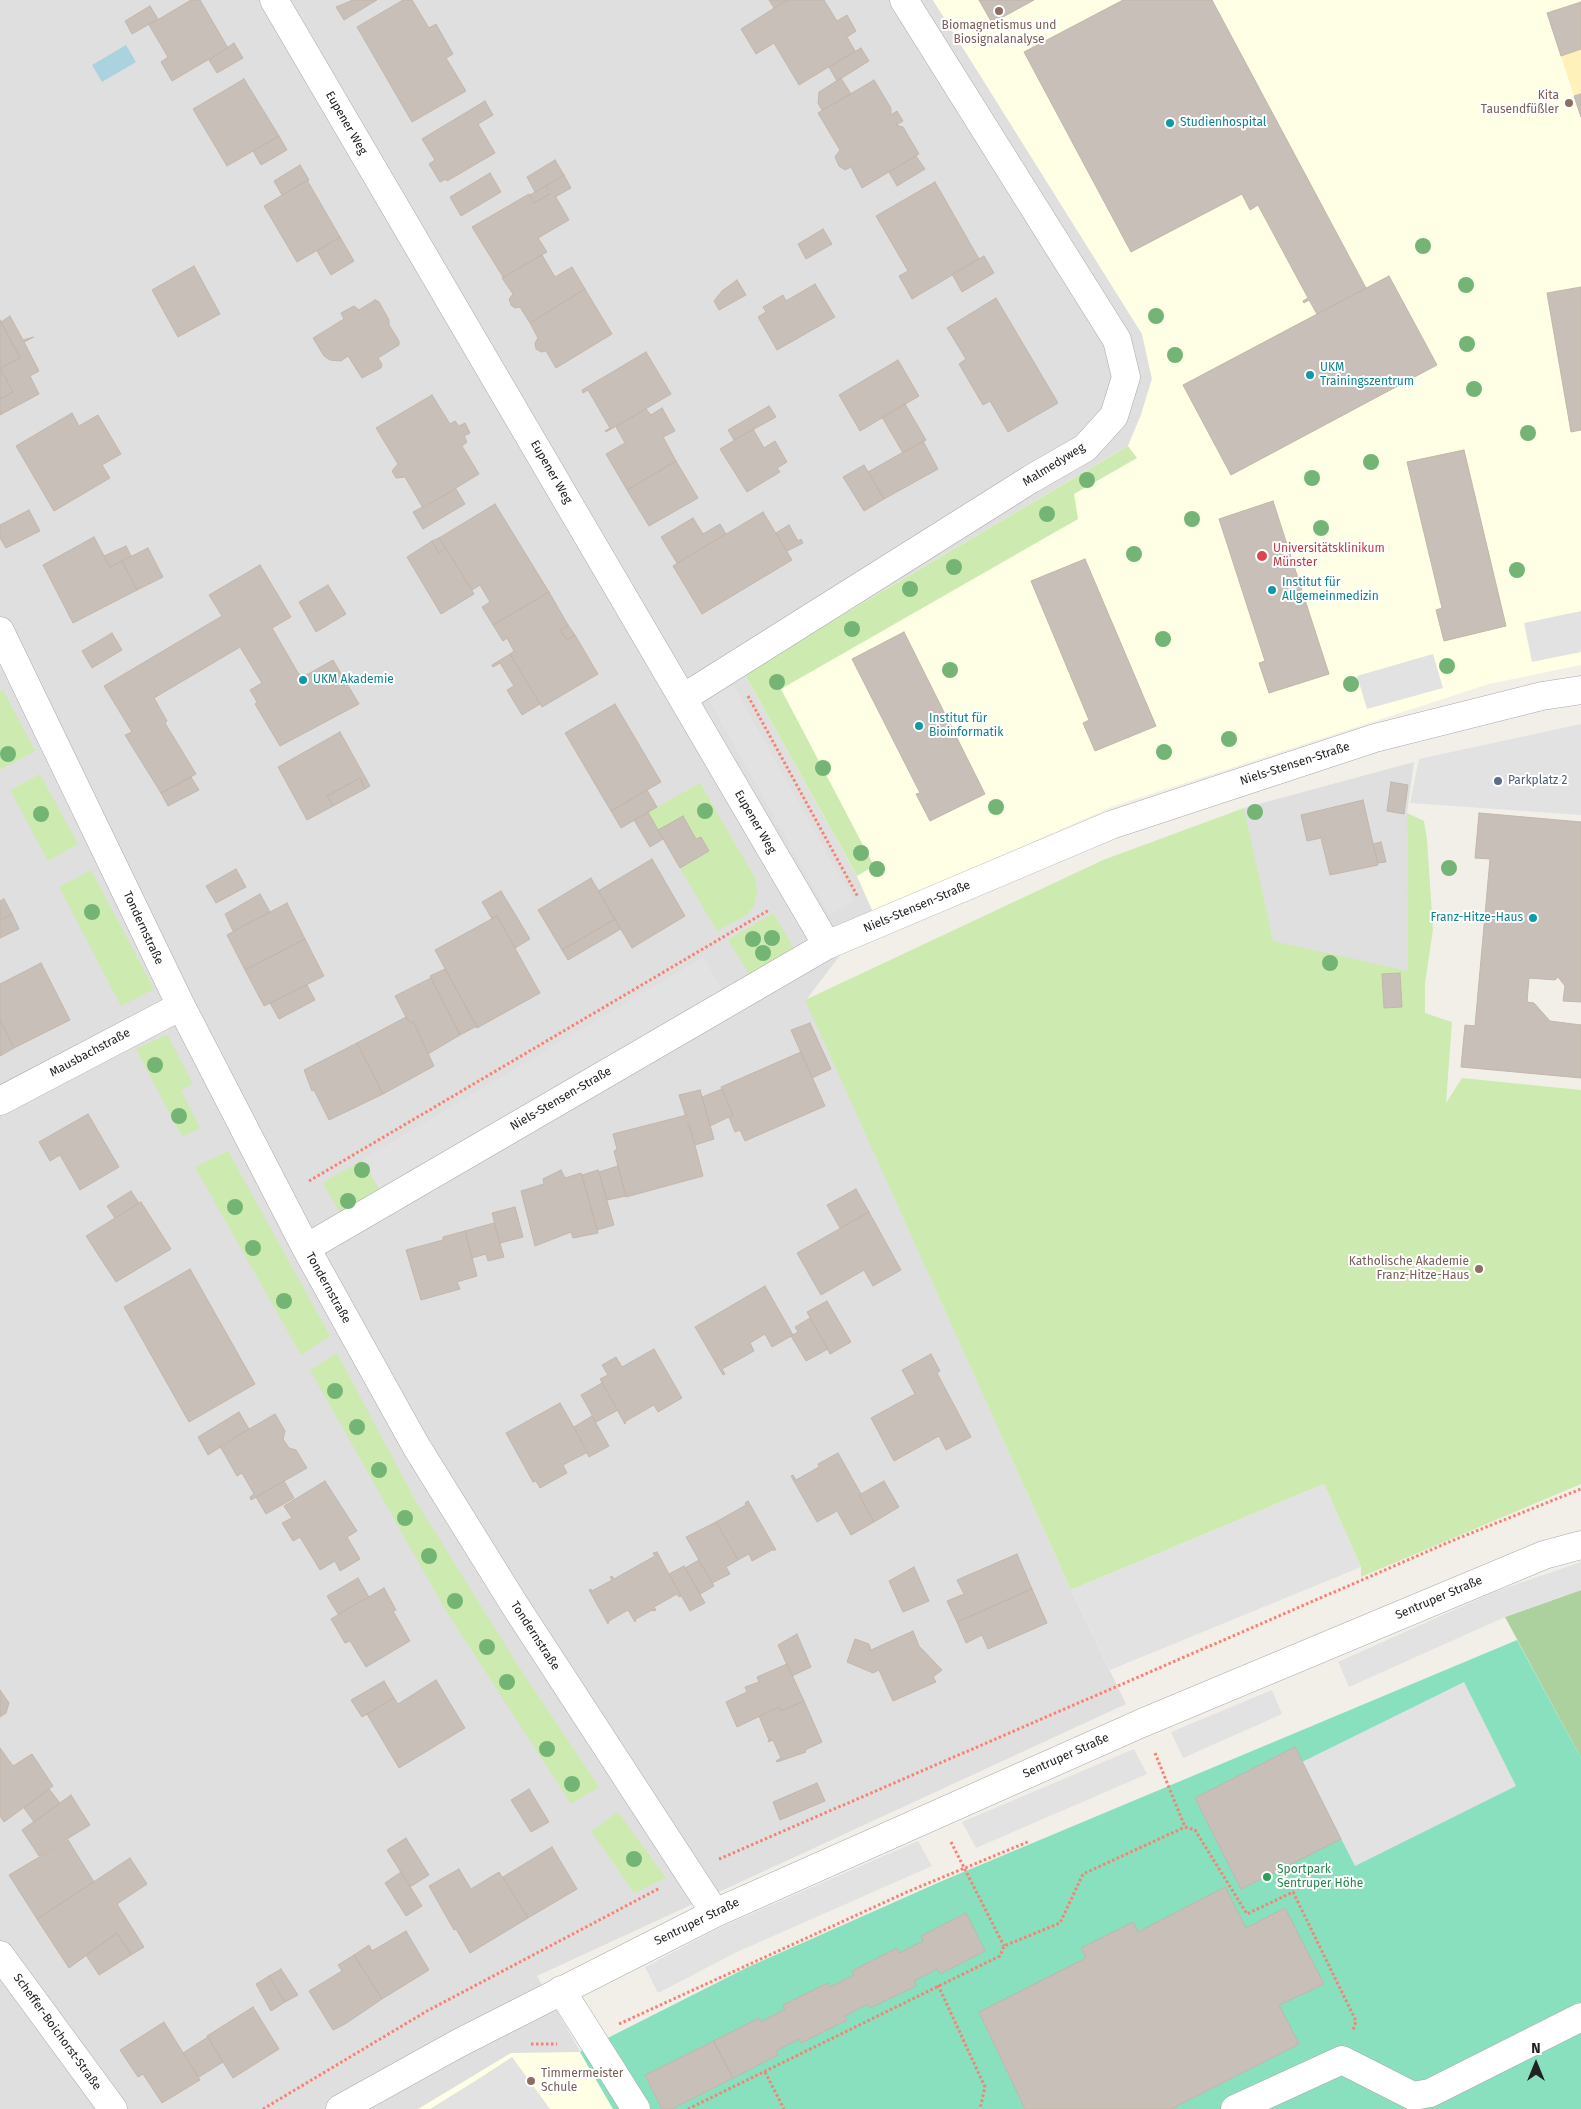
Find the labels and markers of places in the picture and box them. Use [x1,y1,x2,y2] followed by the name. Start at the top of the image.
[993,5,1005,17] marker: Biomagnetismus und Biosignalanalyse
[942,19,1056,47] place label: Biomagnetismus und Biosignalanalyse
[1481,89,1559,117] place label: Kita Tausendfüßler
[1563,97,1575,109] marker: Kita Tausendfüßler
[1180,116,1266,130] place label: Studienhospital
[1164,117,1176,129] marker: Studienhospital
[1320,361,1414,389] place label: UKM Trainingszentrum
[1304,369,1316,381] marker: UKM Trainingszentrum
[1273,542,1385,570] place label: Universitätsklinikum Münster
[1255,549,1269,563] marker: Universitätsklinikum Münster
[1282,576,1379,604] place label: Institut für Allgemeinmedizin
[1266,584,1278,596] marker: Institut für Allgemeinmedizin
[313,673,394,687] place label: UKM Akademie
[297,674,309,686] marker: UKM Akademie
[929,712,1003,740] place label: Institut für Bioinformatik
[913,720,925,732] marker: Institut für Bioinformatik
[1508,774,1567,788] place label: Parkplatz 2
[1492,775,1504,787] marker: Parkplatz 2
[1430,911,1523,925] place label: Franz-Hitze-Haus
[1527,912,1539,924] marker: Franz-Hitze-Haus
[1349,1255,1469,1283] place label: Katholische Akademie Franz-Hitze-Haus
[1473,1263,1485,1275] marker: Katholische Akademie Franz-Hitze-Haus
[1277,1863,1363,1891] place label: Sportpark Sentruper Höhe
[1261,1871,1273,1883] marker: Sportpark Sentruper Höhe
[541,2067,623,2095] place label: Timmermeister Schule
[525,2075,537,2087] marker: Timmermeister Schule

